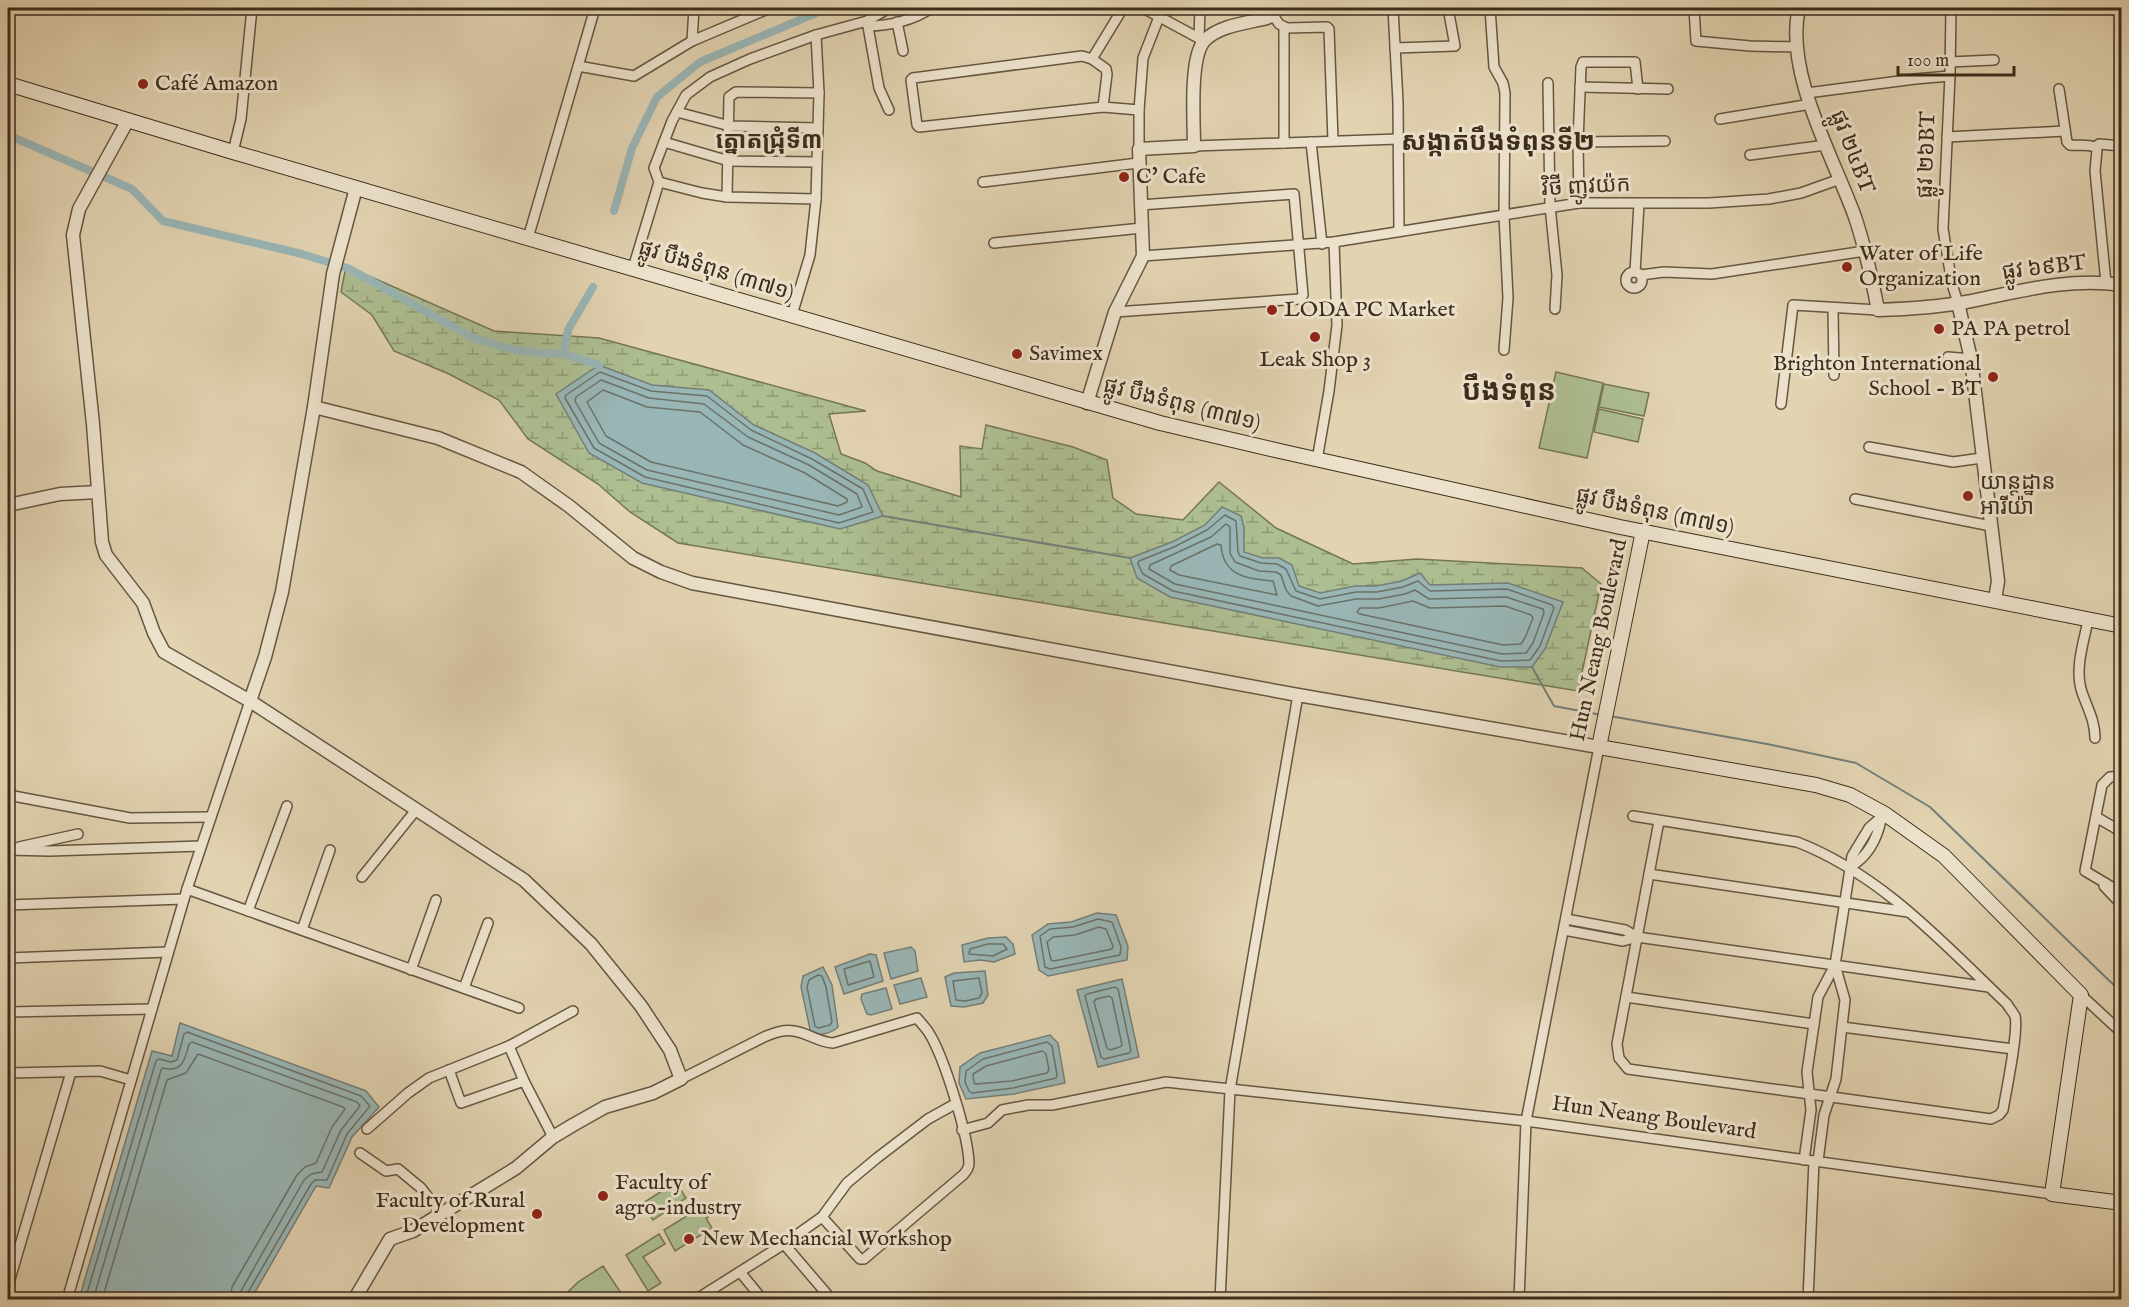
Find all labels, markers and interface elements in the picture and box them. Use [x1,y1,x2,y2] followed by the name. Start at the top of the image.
[1898,39,2014,77] scale bar
[1907,50,1949,73] text: 100 m
[155,70,278,98] place label: Café Amazon
[136,77,150,91] marker: Café Amazon
[1819,106,1881,199] street label: ផ្លូវ ២៤BT
[1911,111,1947,199] street label: ផ្លូវ ២៦BT
[1401,125,1595,159] district label: សង្កាត់បឹងទំពុនទី២
[715,126,823,157] district label: ត្នោតជ្រុំទី៣
[1136,163,1206,191] place label: C' Cafe
[1117,170,1131,184] marker: C' Cafe
[1540,170,1631,207] street label: វិថី ញូវយ៉ក
[634,234,797,312] street label: ផ្លូវ បឹងទំពុន (៣៧១)
[1859,240,1983,293] place label: Water of Life Organization
[2000,249,2088,292] street label: ផ្លូវ ៦៩BT
[1840,260,1854,274] marker: Water of Life Organization
[1284,296,1456,324] place label: LODA PC Market
[1265,303,1279,317] marker: LODA PC Market
[1951,315,2070,343] place label: PA PA petrol
[1932,322,1946,336] marker: PA PA petrol
[1308,330,1322,344] marker: Leak Shop 3
[1029,340,1103,368] place label: Savimex
[1259,346,1371,374] place label: Leak Shop 3
[1010,347,1024,361] marker: Savimex
[1773,350,1981,403] place label: Brighton International School - BT
[1986,370,2000,384] marker: Brighton International School - BT
[1099,372,1264,442] street label: ផ្លូវ បឹងទំពុន (៣៧១)
[1462,373,1556,410] district label: បឹងទំពុន
[1980,469,2056,522] place label: យាន្ដដ្ឋាន អារីយ៉ា
[1572,481,1737,547] street label: ផ្លូវ បឹងទំពុន (៣៧១)
[1961,489,1975,503] marker: យាន្ដដ្ឋាន អារីយ៉ា
[1564,536,1634,744] street label: Hun Neang Boulevard
[1550,1090,1758,1146] street label: Hun Neang Boulevard
[615,1169,742,1222] place label: Faculty of agro-industry
[376,1187,525,1240] place label: Faculty of Rural Development
[596,1189,610,1203] marker: Faculty of agro-industry
[530,1207,544,1221] marker: Faculty of Rural Development
[701,1225,952,1253] place label: New Mechancial Workshop
[682,1232,696,1246] marker: New Mechancial Workshop

